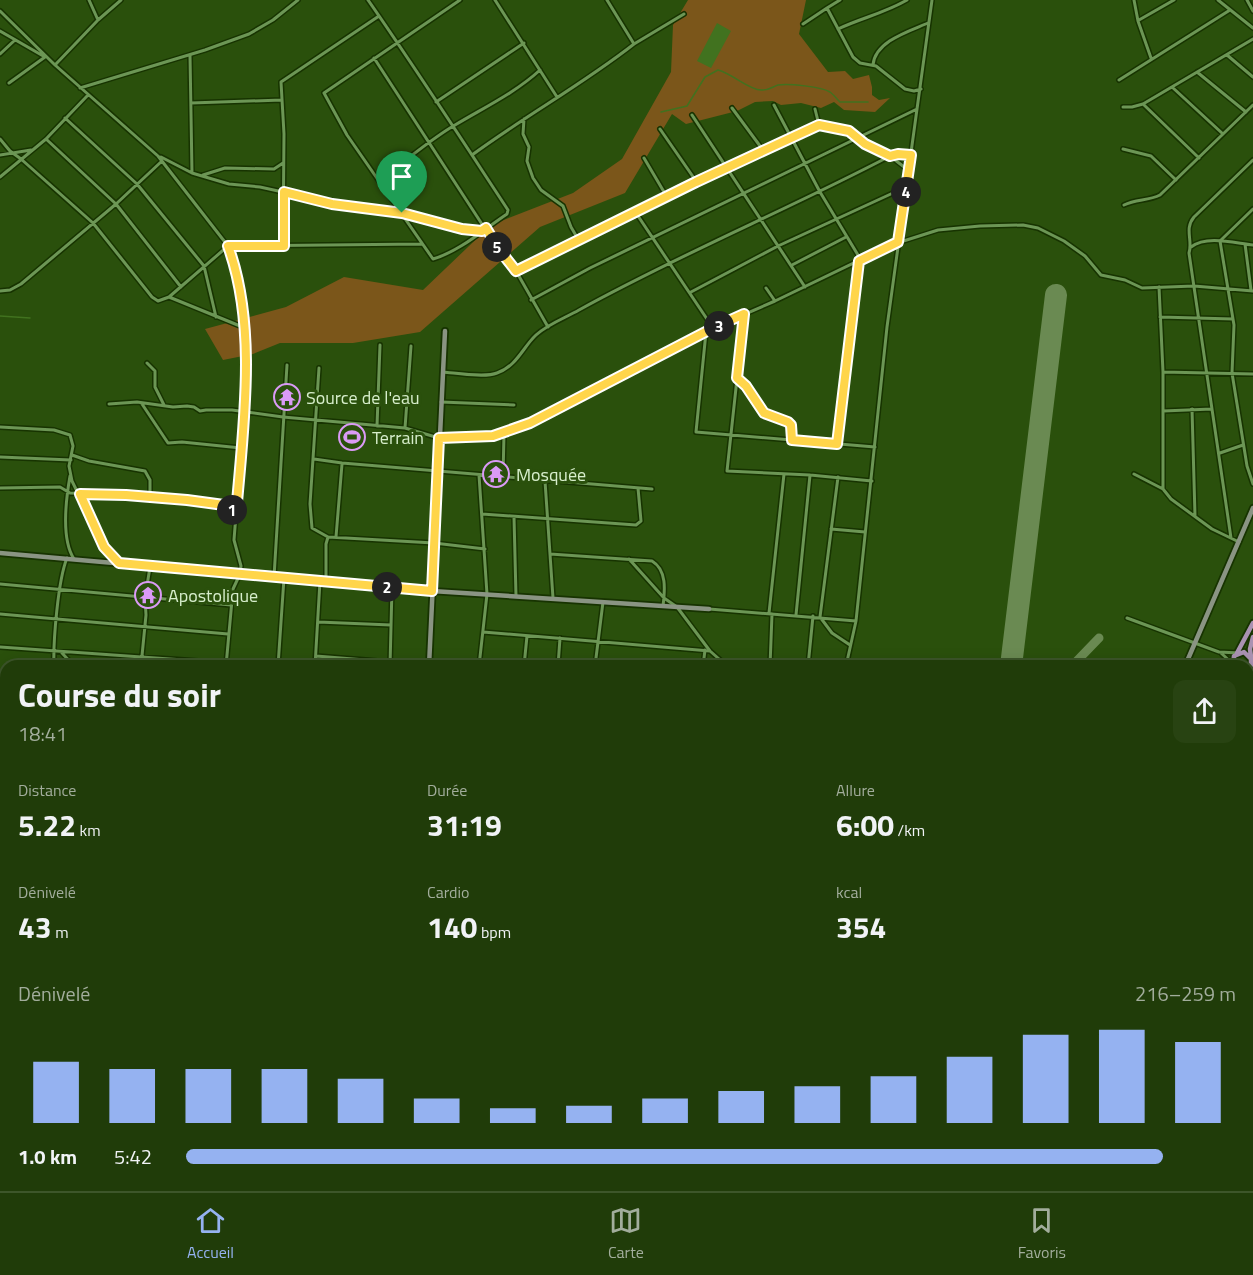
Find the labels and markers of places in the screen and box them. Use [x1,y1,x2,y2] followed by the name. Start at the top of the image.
[376,151,427,213] pin
[891,177,921,207] pin: 4
[482,232,512,262] pin: 5
[704,311,734,341] pin: 3
[272,382,302,412] temple icon: Source de l'eau
[306,384,420,411] place label: Source de l'eau
[337,422,367,452] sports icon: Terrain
[372,424,424,451] place label: Terrain
[481,459,511,489] temple icon: Mosquée
[516,461,586,488] place label: Mosquée
[217,495,247,525] pin: 1
[372,572,402,602] pin: 2
[133,580,163,610] temple icon: Apostolique
[168,582,258,609] place label: Apostolique

